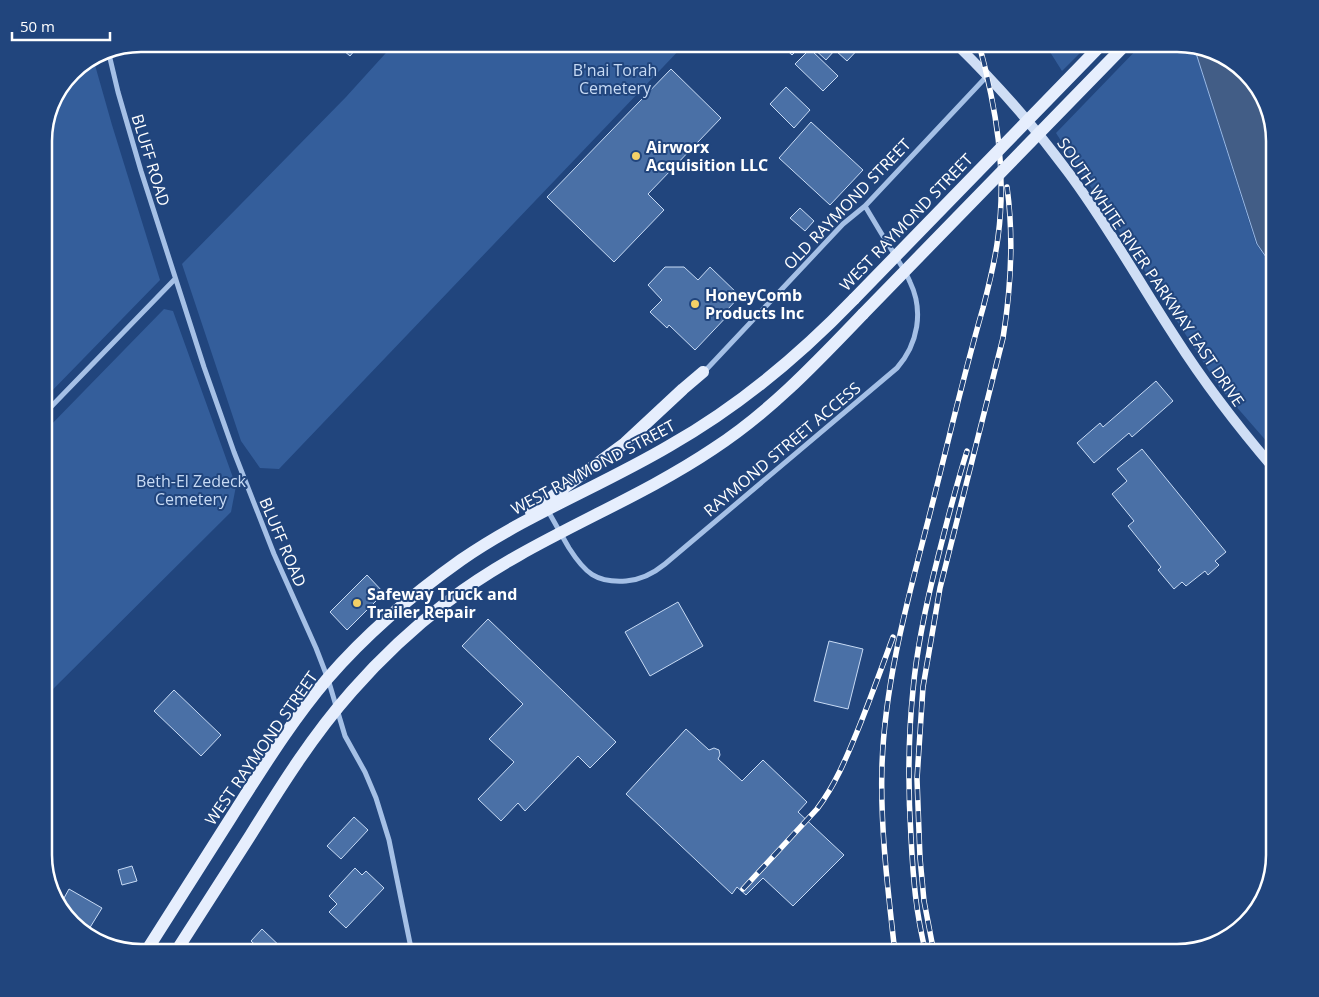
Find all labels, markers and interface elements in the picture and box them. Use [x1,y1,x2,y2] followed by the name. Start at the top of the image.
[12,10,110,42] scale bar
[20,16,55,36] text: 50 m
[573,59,657,99] park label: B'nai Torah Cemetery
[127,111,175,209] street label: BLUFF ROAD
[1052,133,1250,411] street label: SOUTH WHITE RIVER PARKWAY EAST DRIVE
[779,134,916,274] street label: OLD RAYMOND STREET
[646,136,768,176] place label: Airworx Acquisition LLC
[835,148,978,295] street label: WEST RAYMOND STREET
[630,150,642,162] marker: Airworx Acquisition LLC
[705,284,804,324] place label: HoneyComb Products Inc
[689,298,701,310] marker: HoneyComb Products Inc
[699,377,865,521] street label: RAYMOND STREET ACCESS
[507,414,679,520] street label: WEST RAYMOND STREET
[136,470,247,510] park label: Beth-El Zedeck Cemetery
[254,494,312,590] street label: BLUFF ROAD
[367,583,517,623] place label: Safeway Truck and Trailer Repair
[351,597,363,609] marker: Safeway Truck and Trailer Repair
[199,667,323,829] street label: WEST RAYMOND STREET

